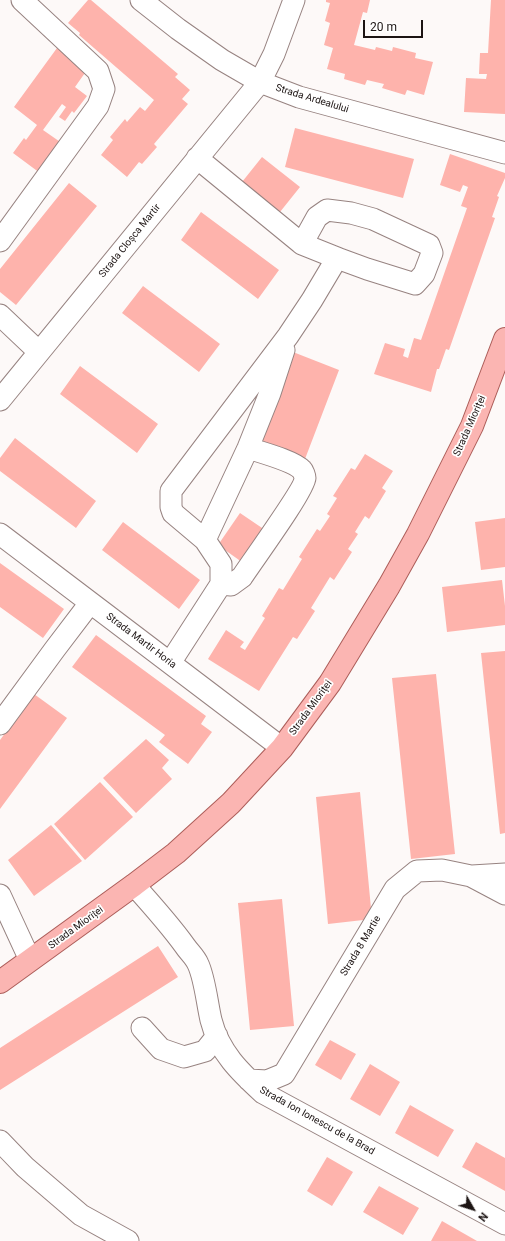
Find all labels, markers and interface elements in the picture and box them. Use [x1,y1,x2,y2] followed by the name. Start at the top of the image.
[365,12,425,38] scale bar
[370,20,397,34] text: 20 m
[274,82,350,116] street label: Strada Ardealului
[97,202,163,280] street label: Strada Cloșca Martir
[451,394,489,458] street label: Strada Mioriței
[103,611,179,671] street label: Strada Martir Horia
[287,678,335,738] street label: Strada Mioriței
[46,904,106,952] street label: Strada Mioriței
[338,914,384,978] street label: Strada 8 Martie
[257,1084,377,1158] street label: Strada Ion Ionescu de la Brad
[453,1189,493,1229] north arrow
[475,1210,490,1224] text: N

